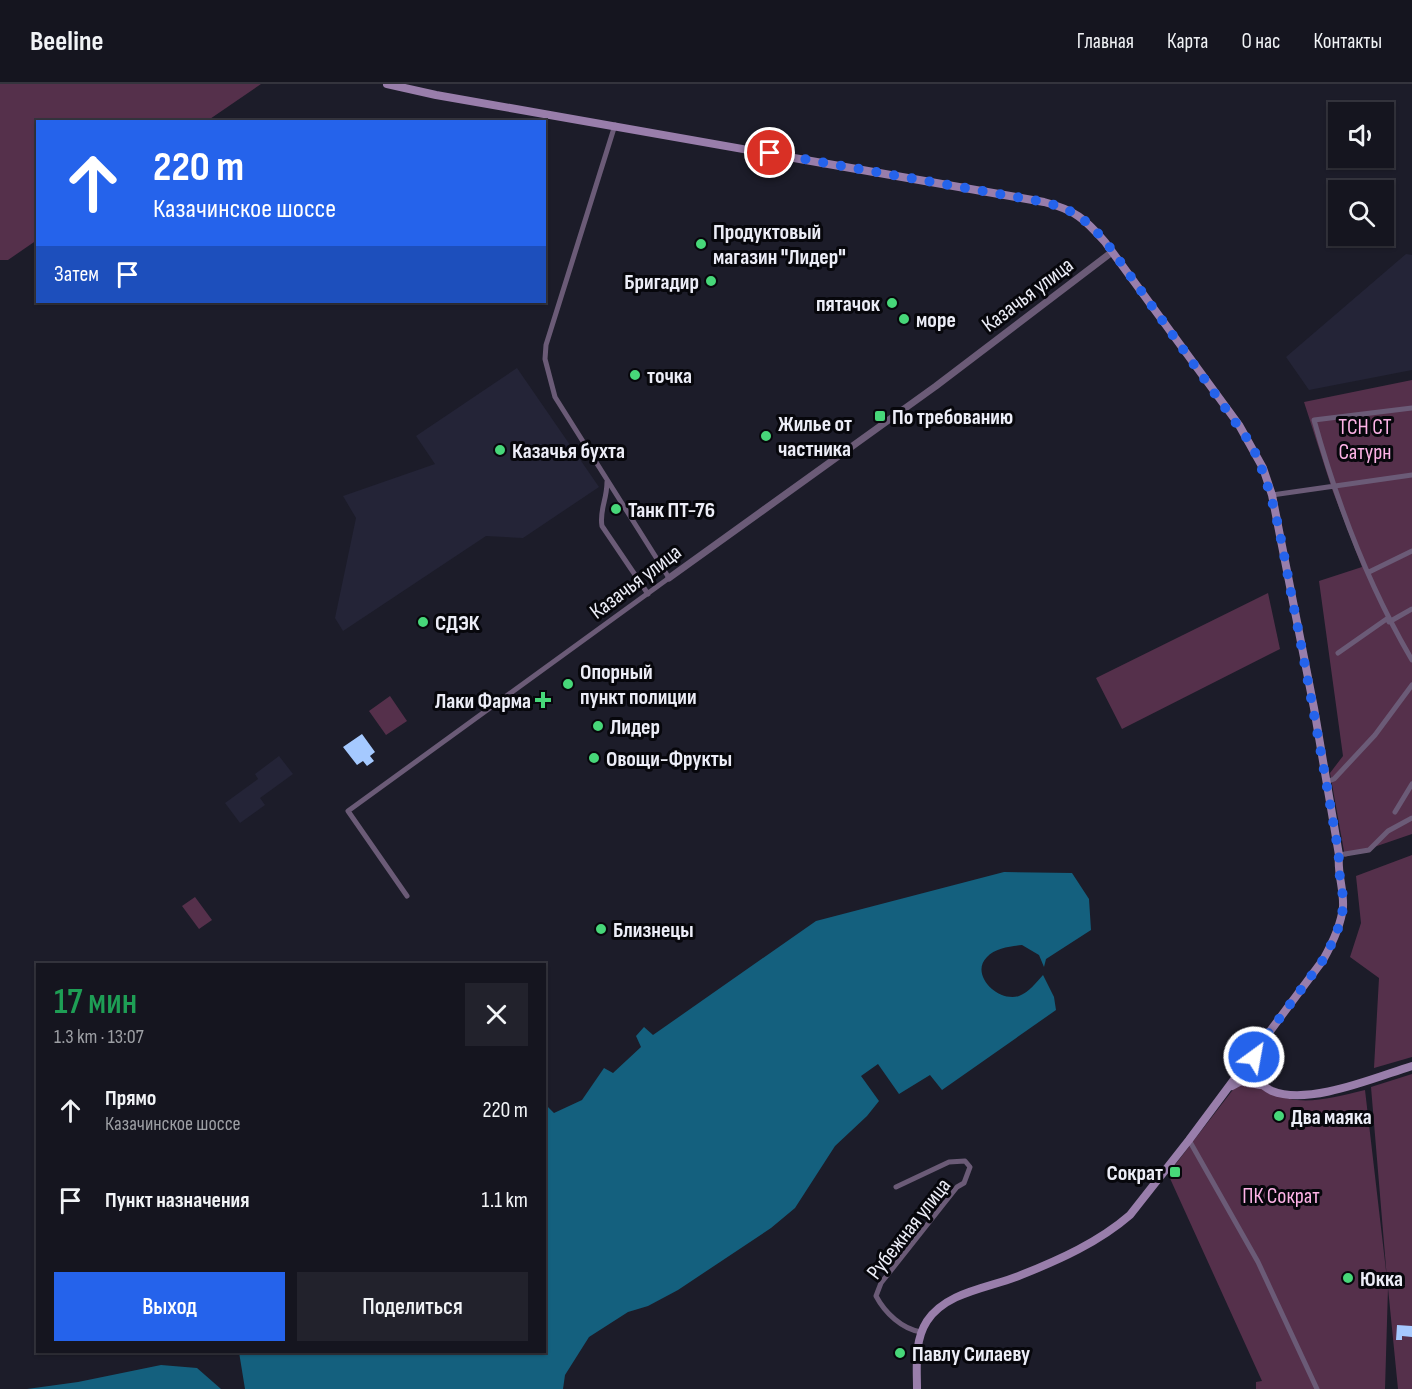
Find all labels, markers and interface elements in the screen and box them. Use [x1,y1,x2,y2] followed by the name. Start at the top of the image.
[30,25,103,58] text: Beeline
[1077,29,1134,54] text: Главная
[1167,29,1208,54] text: Карта
[1241,29,1280,54] text: О нас
[1313,29,1382,54] text: Контакты
[1328,102,1394,246] map controls
[1328,102,1394,168] button: sound
[744,127,795,178] pin
[753,136,786,169] icon: arrive
[153,142,244,193] text: 220 m
[54,144,132,222] icon: ahead
[1328,180,1394,246] button: search
[153,193,336,225] text: Казачинское шоссе
[713,219,846,271] place label: Продуктовый магазин "Лидер"
[694,237,708,251] marker: Продуктовый магазин "Лидер"
[977,252,1079,338] street label: Казачья улица
[111,258,144,291] icon: arrive
[54,261,99,288] text: Затем
[624,269,699,296] place label: Бригадир
[704,274,718,288] marker: Бригадир
[816,291,881,318] place label: пятачок
[885,296,899,310] marker: пятачок
[916,307,956,334] place label: море
[897,312,911,326] marker: море
[647,363,692,390] place label: точка
[628,368,642,382] marker: точка
[892,404,1013,431] place label: По требованию
[873,409,887,423] marker: По требованию
[778,411,852,463] place label: Жилье от частника
[1338,414,1392,466] park label: ТСН СТ Сатурн
[759,429,773,443] marker: Жилье от частника
[512,438,625,465] place label: Казачья бухта
[493,443,507,457] marker: Казачья бухта
[628,497,715,524] place label: Танк ПТ-76
[609,502,623,516] marker: Танк ПТ-76
[585,539,687,625] street label: Казачья улица
[435,610,480,637] place label: СДЭК
[416,615,430,629] marker: СДЭК
[580,659,697,711] place label: Опорный пункт полиции
[561,677,575,691] marker: Опорный пункт полиции
[435,688,531,715] place label: Лаки Фарма
[536,693,550,707] marker: Лаки Фарма
[610,714,660,741] place label: Лидер
[591,719,605,733] marker: Лидер
[606,746,732,773] place label: Овощи-Фрукты
[587,751,601,765] marker: Овощи-Фрукты
[613,917,694,944] place label: Близнецы
[594,922,608,936] marker: Близнецы
[54,981,137,1024] text: 17 мин
[465,983,528,1046] button: close
[54,1025,144,1049] text: 1.3 km · 13:07
[1222,1025,1286,1089] position arrow
[105,1085,156,1112] text: Прямо
[54,1094,87,1127] icon: ahead
[482,1097,528,1124] text: 220 m
[1291,1104,1372,1131] place label: Два маяка
[1272,1109,1286,1123] marker: Два маяка
[105,1112,241,1136] text: Казачинское шоссе
[1107,1160,1163,1187] place label: Сократ
[1168,1165,1182,1179] marker: Сократ
[861,1173,957,1285] street label: Рубежная улица
[1242,1183,1320,1210] park label: ПК Сократ
[54,1184,87,1217] icon: arrive
[105,1187,249,1214] text: Пункт назначения
[482,1187,528,1214] text: 1.1 km
[1360,1266,1403,1293] place label: Юкка
[1341,1271,1355,1285] marker: Юкка
[54,1272,285,1341] button: Выход
[297,1272,528,1341] button: Поделиться
[912,1341,1030,1368] place label: Павлу Силаеву
[893,1346,907,1360] marker: Павлу Силаеву

